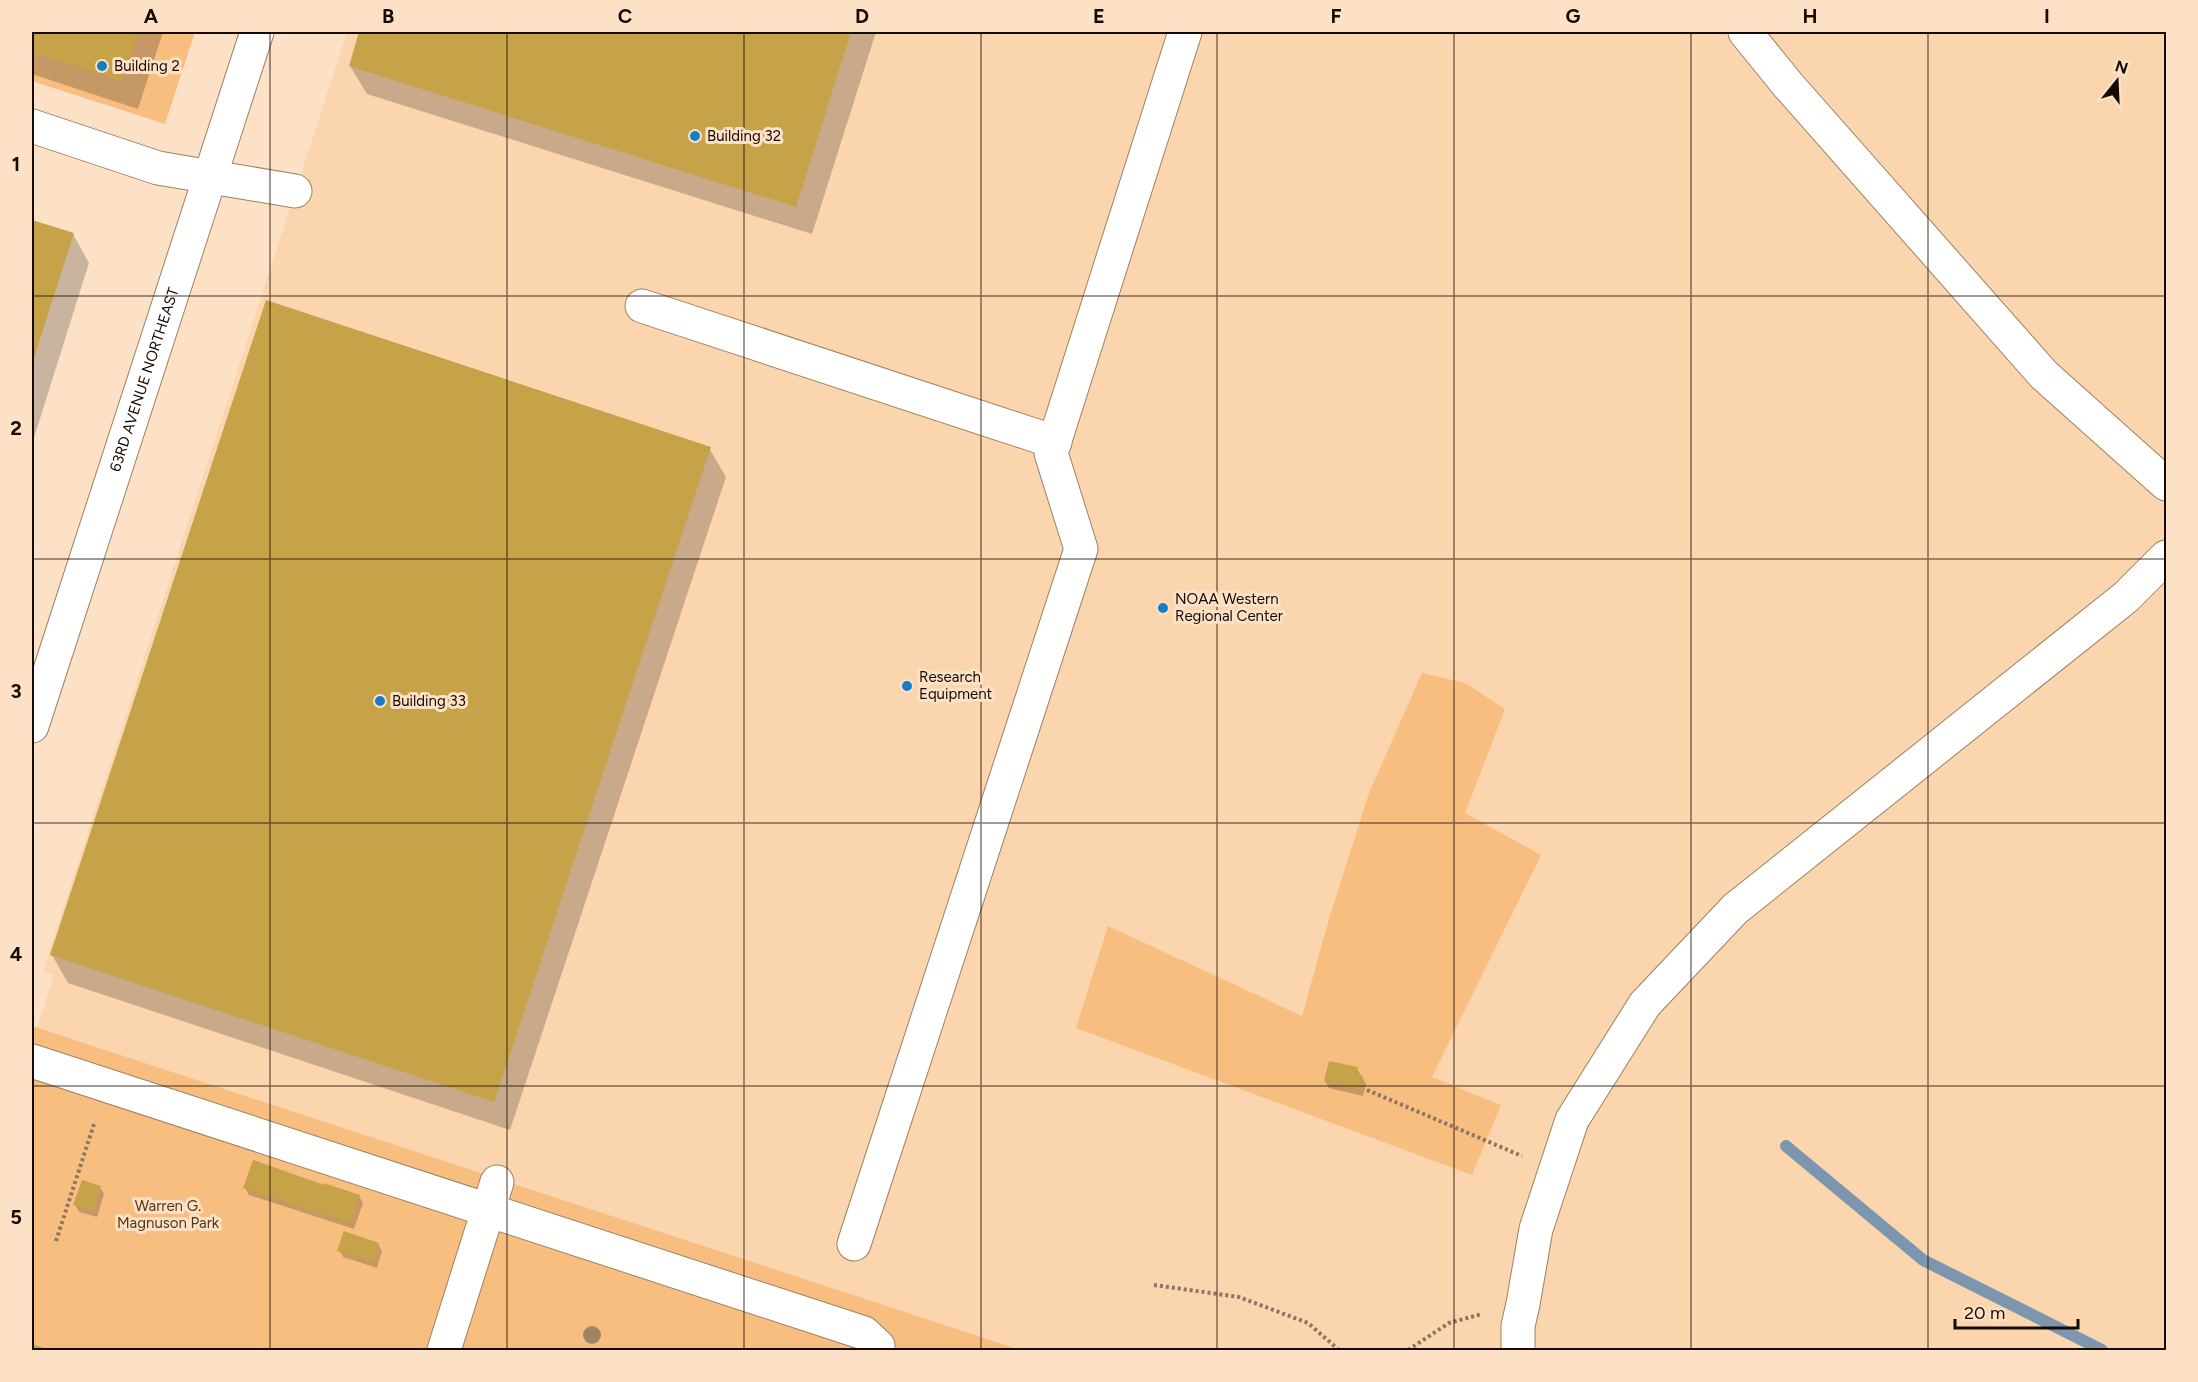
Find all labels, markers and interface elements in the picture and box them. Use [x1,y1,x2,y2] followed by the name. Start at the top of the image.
[144,4,159,28] text: A
[382,4,394,28] text: B
[618,4,632,28] text: C
[855,4,869,28] text: D
[1093,4,1105,28] text: E
[1330,4,1342,28] text: F
[1566,4,1581,28] text: G
[1803,4,1818,28] text: H
[2044,4,2050,28] text: I
[2087,51,2147,111] north arrow
[2113,56,2130,78] text: N
[114,57,180,75] place label: Building 2
[95,59,109,73] marker: Building 2
[707,127,781,145] place label: Building 32
[688,129,702,143] marker: Building 32
[12,152,20,176] text: 1
[106,285,183,474] street label: 63RD AVENUE NORTHEAST
[10,416,22,440] text: 2
[1175,590,1283,625] place label: NOAA Western Regional Center
[1156,601,1170,615] marker: NOAA Western Regional Center
[919,668,993,703] place label: Research Equipment
[10,679,22,703] text: 3
[900,679,914,693] marker: Research Equipment
[392,692,466,710] place label: Building 33
[373,694,387,708] marker: Building 33
[10,942,23,966] text: 4
[117,1197,220,1232] park label: Warren G. Magnuson Park
[10,1205,22,1229] text: 5
[1955,1292,2078,1330] scale bar
[1964,1302,2005,1324] text: 20 m

